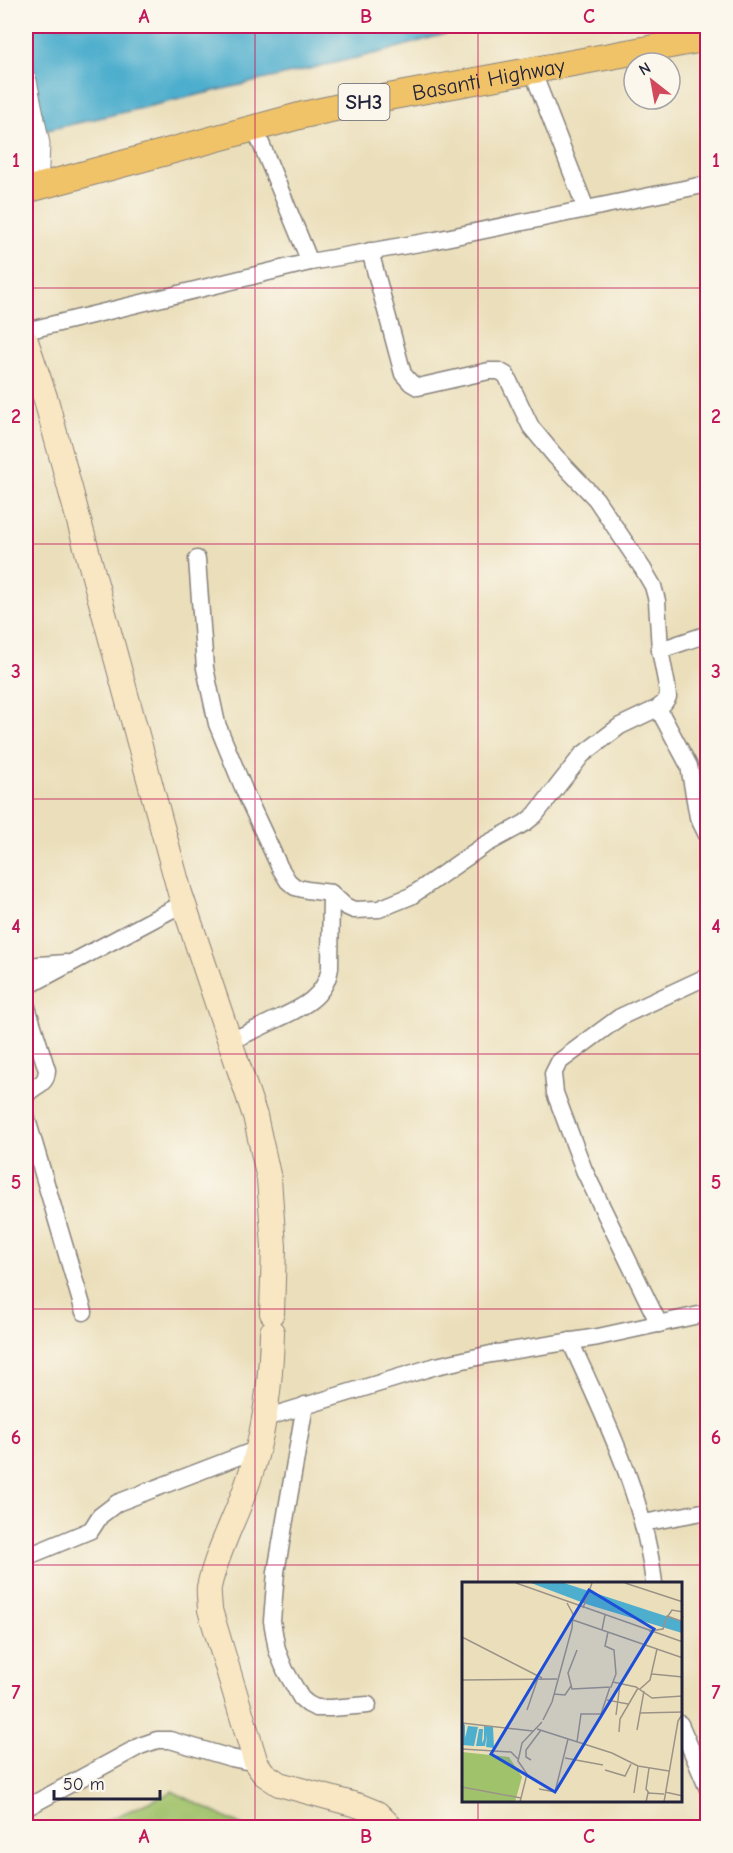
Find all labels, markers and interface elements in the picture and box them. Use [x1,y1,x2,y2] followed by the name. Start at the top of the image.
[138,5,150,28] text: A
[360,5,372,28] text: B
[583,5,595,28] text: C
[622,51,682,111] north arrow
[410,53,567,106] street label: Basanti Highway
[636,59,654,79] text: N
[338,84,389,120] road number: SH3
[12,149,20,172] text: 1
[712,149,720,172] text: 1
[11,405,21,428] text: 2
[711,405,721,428] text: 2
[11,660,21,683] text: 3
[711,660,721,683] text: 3
[11,915,21,938] text: 4
[711,915,721,938] text: 4
[11,1171,21,1194] text: 5
[711,1171,721,1194] text: 5
[11,1426,21,1449] text: 6
[711,1426,721,1449] text: 6
[462,1582,682,1802] inset map
[12,1681,21,1704] text: 7
[712,1681,721,1704] text: 7
[54,1763,160,1801] scale bar
[63,1774,105,1795] text: 50 m
[138,1825,150,1848] text: A
[360,1825,372,1848] text: B
[583,1825,595,1848] text: C

